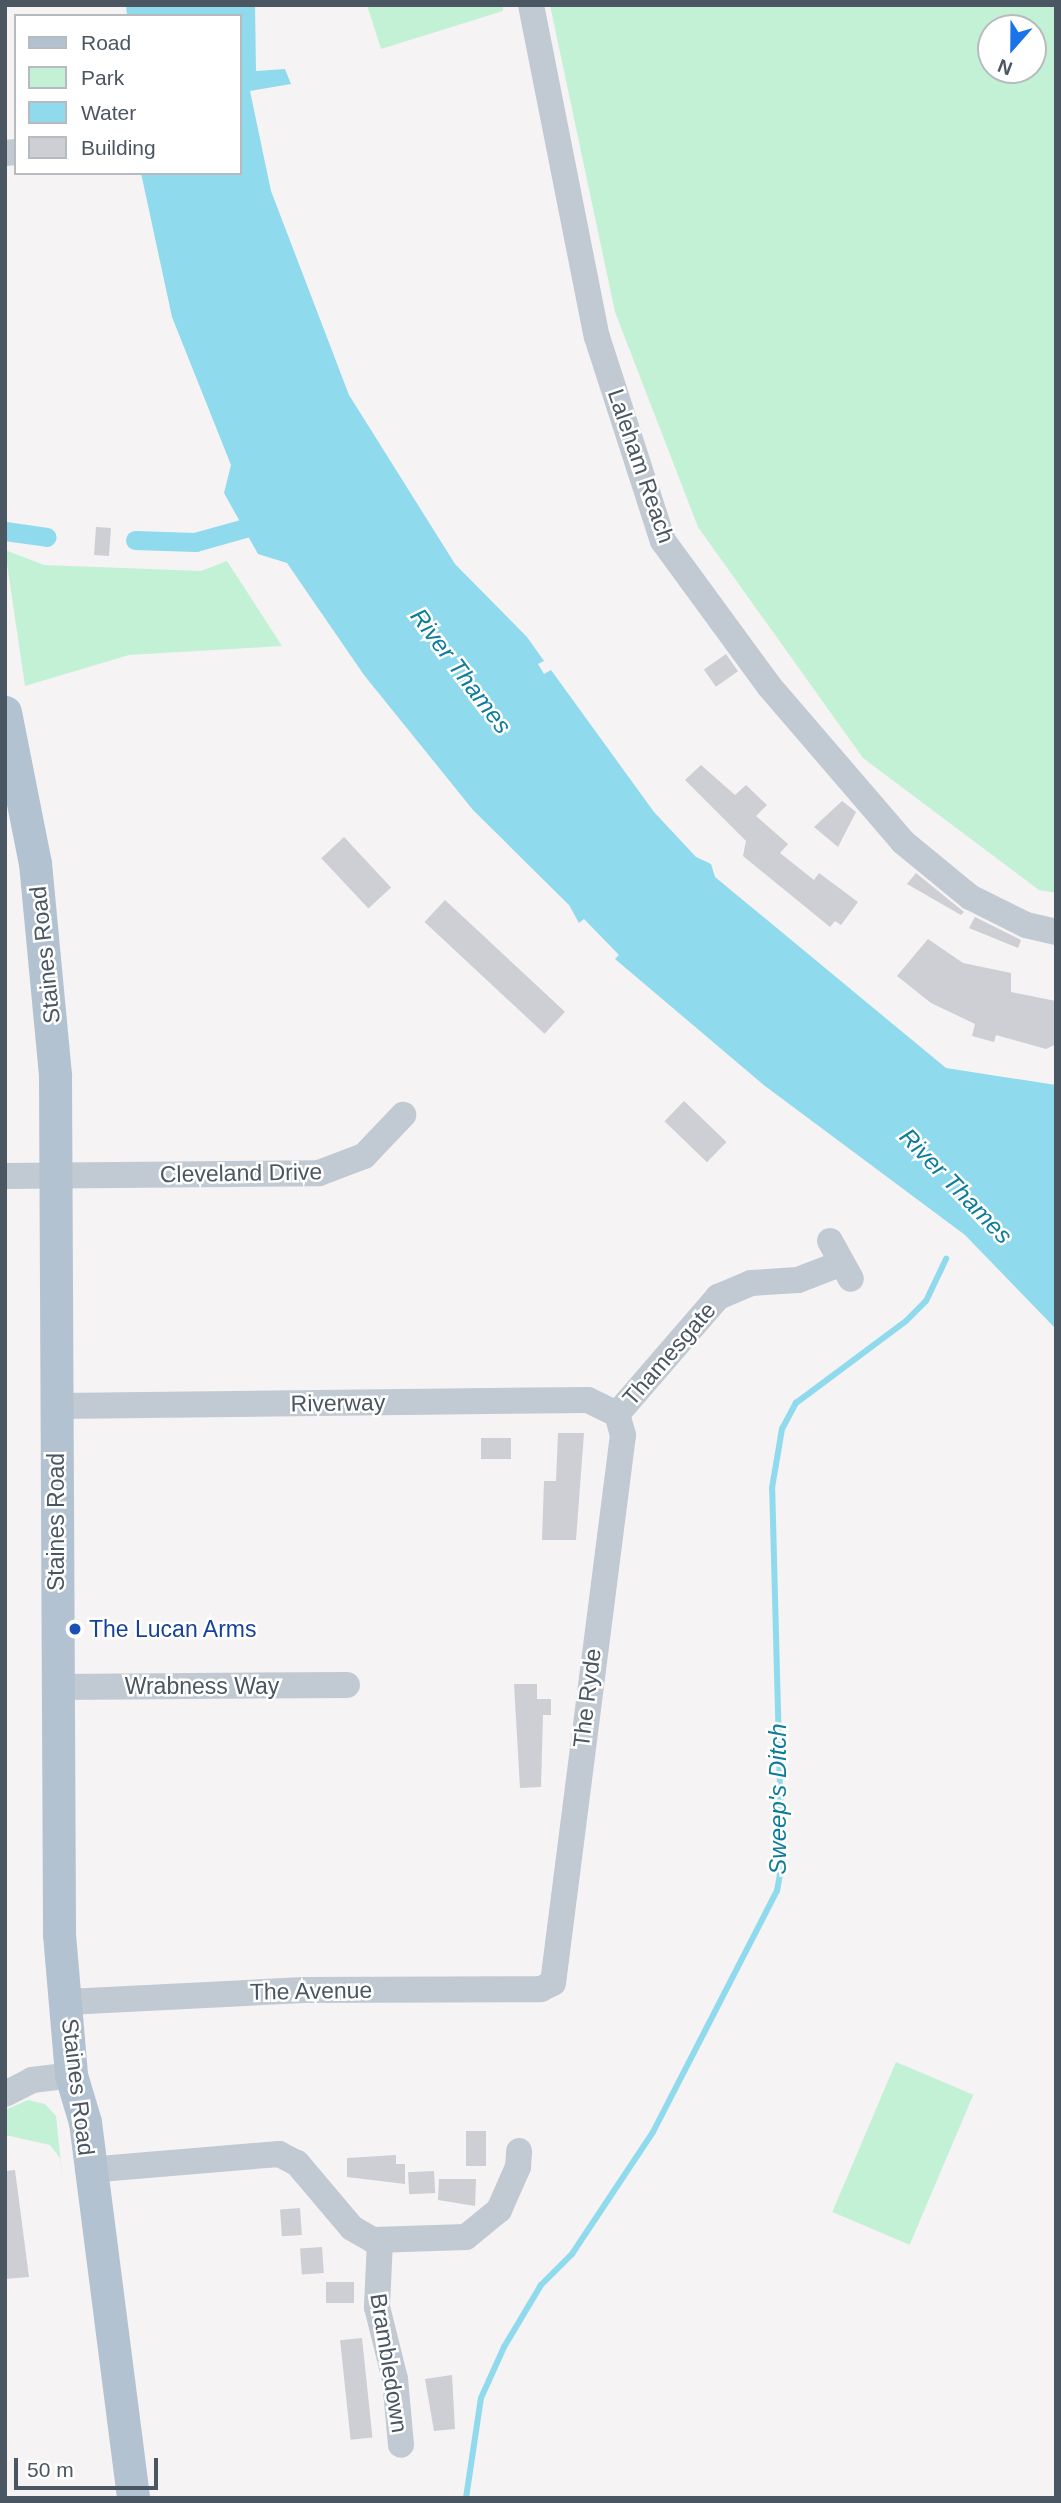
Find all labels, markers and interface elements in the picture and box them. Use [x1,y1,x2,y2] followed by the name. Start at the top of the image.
[14,14,242,175] legend
[977,14,1047,84] north arrow
[81,31,131,54] text: Road
[995,55,1015,79] text: N
[81,66,124,89] text: Park
[81,101,136,124] text: Water
[81,136,156,159] text: Building
[602,385,680,547] street label: Laleham Reach
[405,603,517,739] water label: River Thames
[24,885,66,1025] street label: Staines Road
[894,1122,1018,1250] water label: River Thames
[160,1158,322,1188] street label: Cleveland Drive
[617,1297,721,1411] street label: Thamesgate
[290,1388,386,1418] street label: Riverway
[42,1453,70,1591] street label: Staines Road
[89,1615,258,1643] place label: The Lucan Arms
[67,1621,83,1637] marker: The Lucan Arms
[567,1647,607,1749] street label: The Ryde
[125,1672,279,1700] street label: Wrabness Way
[764,1723,792,1875] water label: Sweep's Ditch
[249,1976,373,2006] street label: The Avenue
[56,2017,100,2157] street label: Staines Road
[364,2291,414,2435] street label: Brambledown
[18,2444,161,2488] scale bar
[27,2458,74,2481] text: 50 m

